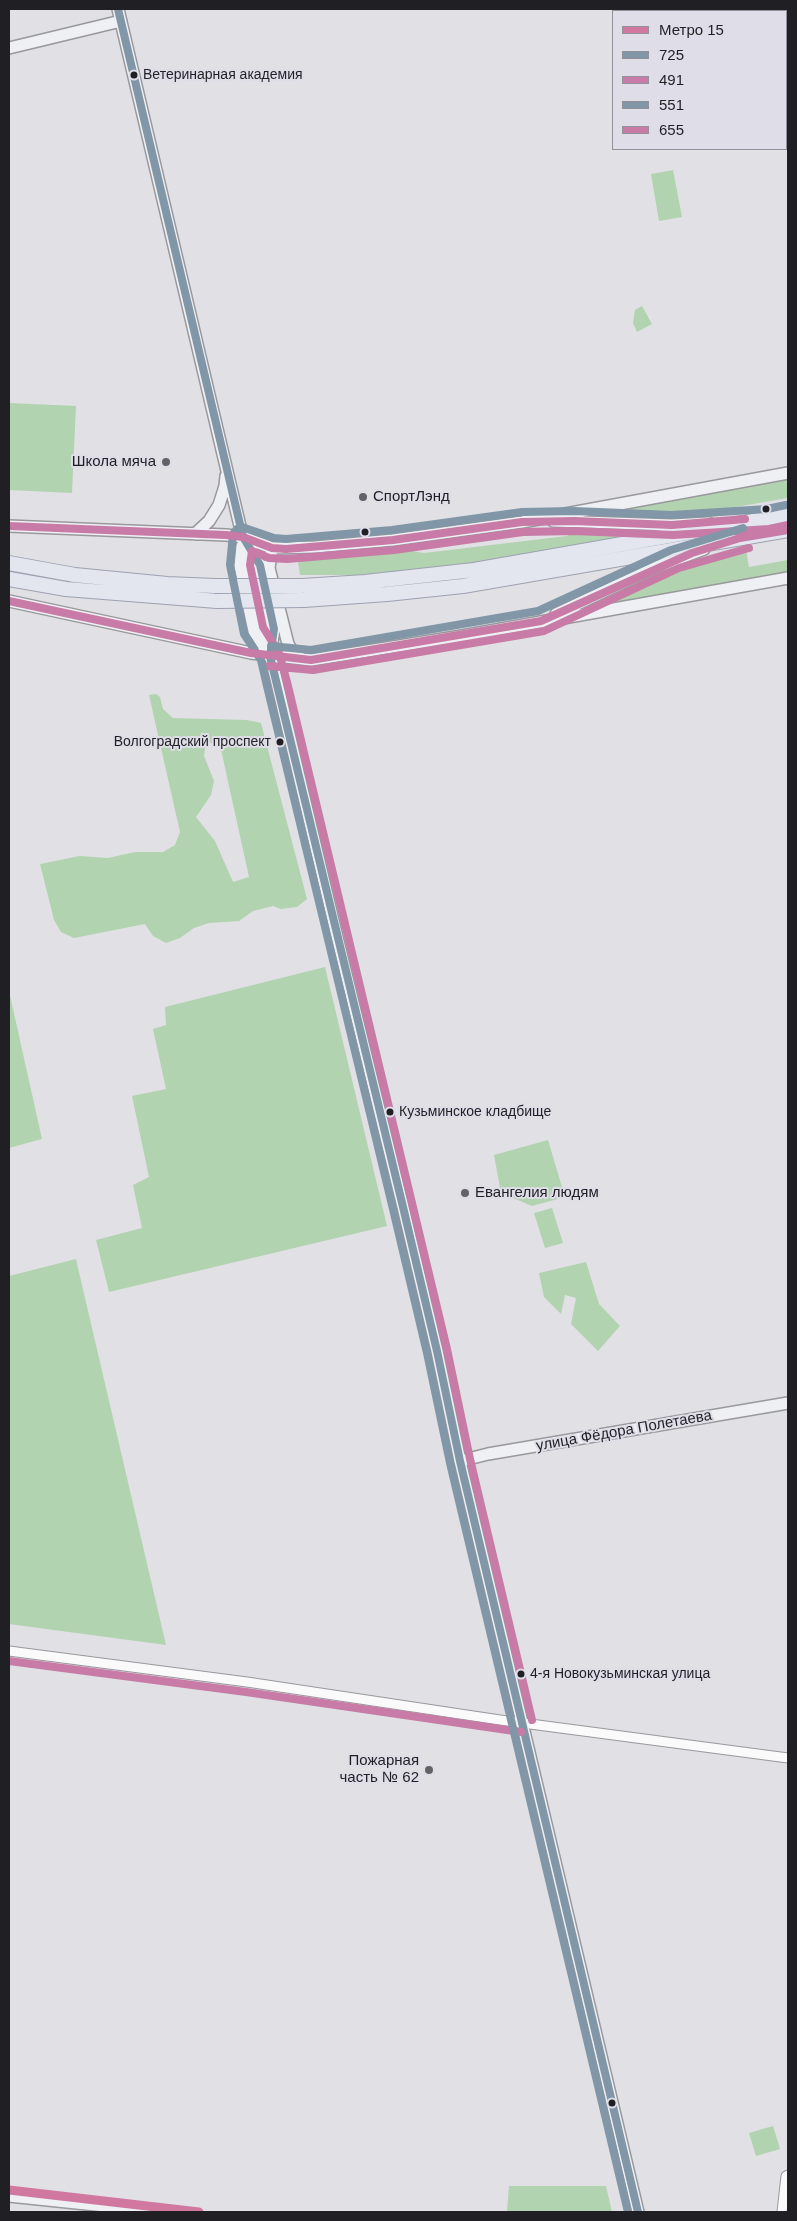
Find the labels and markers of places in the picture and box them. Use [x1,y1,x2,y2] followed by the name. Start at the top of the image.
[143,67,303,83] place label: Ветеринарная академия
[129,70,139,80] marker: Ветеринарная академия
[72,453,156,471] place label: Школа мяча
[160,456,172,468] marker: Школа мяча
[373,488,450,506] place label: СпортЛэнд
[357,491,369,503] marker: СпортЛэнд
[761,504,771,514] unlabelled marker
[360,527,370,537] unlabelled marker
[114,734,271,750] place label: Волгоградский проспект
[275,737,285,747] marker: Волгоградский проспект
[399,1104,551,1120] place label: Кузьминское кладбище
[385,1107,395,1117] marker: Кузьминское кладбище
[475,1184,599,1202] place label: Евангелия людям
[459,1187,471,1199] marker: Евангелия людям
[530,1666,710,1682] place label: 4-я Новокузьминская улица
[516,1669,526,1679] marker: 4-я Новокузьминская улица
[340,1752,419,1787] place label: Пожарная часть № 62
[423,1764,435,1776] marker: Пожарная часть № 62
[607,2098,617,2108] unlabelled marker

